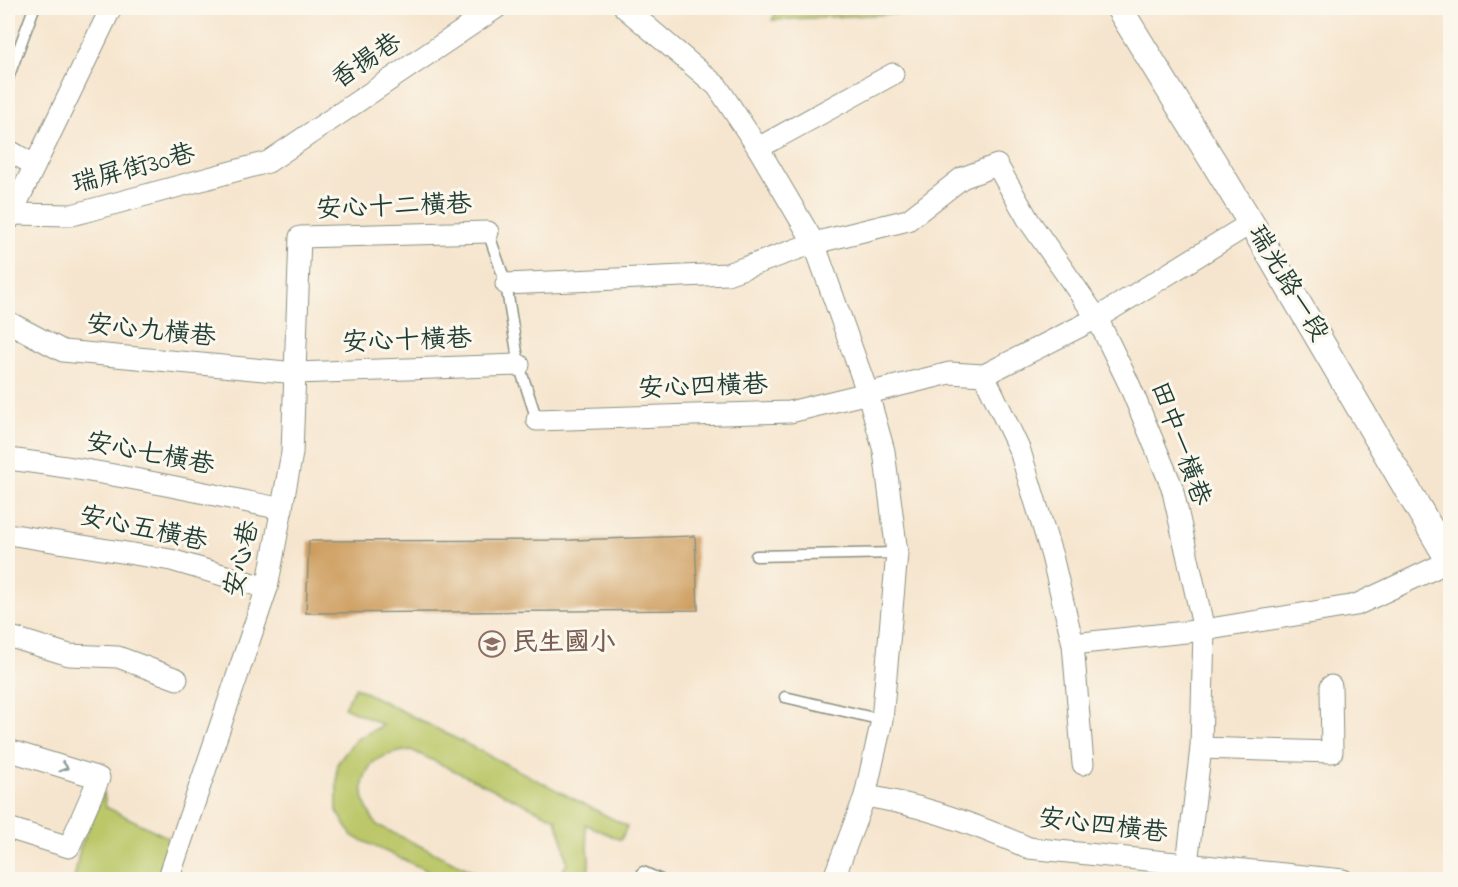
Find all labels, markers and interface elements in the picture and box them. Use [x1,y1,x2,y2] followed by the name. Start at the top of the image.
[324,24,410,100] street label: 香揚巷
[68,135,200,205] street label: 瑞屏街30巷
[315,186,473,230] street label: 安心十二橫巷
[1237,218,1337,350] street label: 瑞光路一段
[84,306,218,358] street label: 安心九橫巷
[341,321,473,363] street label: 安心十橫巷
[637,367,769,409] street label: 安心四橫巷
[1139,376,1219,512] street label: 田中一橫巷
[83,424,217,486] street label: 安心七橫巷
[75,498,211,562] street label: 安心五橫巷
[216,517,270,601] street label: 安心巷
[512,625,616,663] place label: 民生國小
[477,629,507,659] school or university icon: 民生國小
[58,760,68,772] one-way arrow
[1036,800,1170,854] street label: 安心四橫巷

